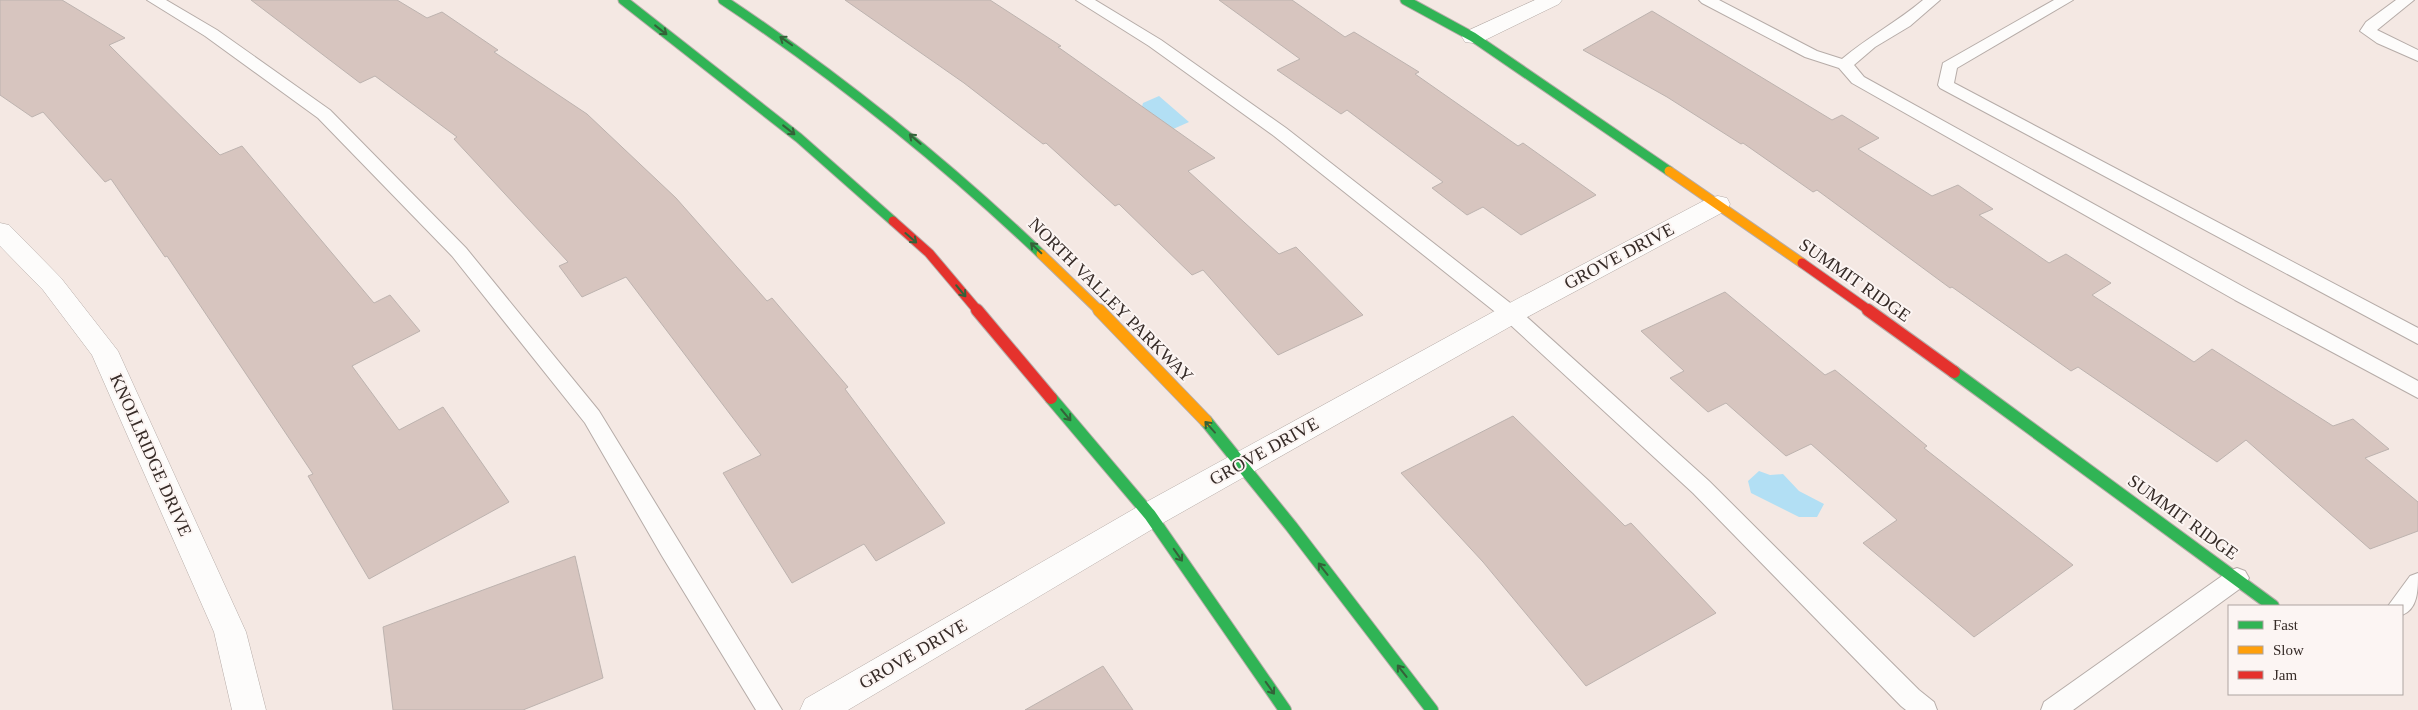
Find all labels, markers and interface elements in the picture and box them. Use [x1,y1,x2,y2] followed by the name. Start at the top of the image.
[654,25,667,36] one-way arrow
[779,36,793,46] one-way arrow
[782,125,795,136] one-way arrow
[908,134,921,145] one-way arrow
[1025,214,1197,386] street label: NORTH VALLEY PARKWAY
[1561,219,1677,293] street label: GROVE DRIVE
[905,232,918,243] one-way arrow
[1796,234,1914,326] street label: SUMMIT RIDGE
[1029,242,1042,254] one-way arrow
[955,284,967,297] one-way arrow
[106,371,196,539] street label: KNOLLRIDGE DRIVE
[1060,408,1071,421] one-way arrow
[1206,413,1322,489] street label: GROVE DRIVE
[1204,421,1215,434] one-way arrow
[2124,470,2242,564] street label: SUMMIT RIDGE
[1173,547,1183,561] one-way arrow
[1318,563,1329,576] one-way arrow
[2228,605,2403,695] legend
[855,615,971,693] street label: GROVE DRIVE
[2273,617,2299,633] text: Fast
[2273,642,2304,658] text: Slow
[1397,664,1407,678] one-way arrow
[2273,667,2297,683] text: Jam
[1265,681,1275,695] one-way arrow

